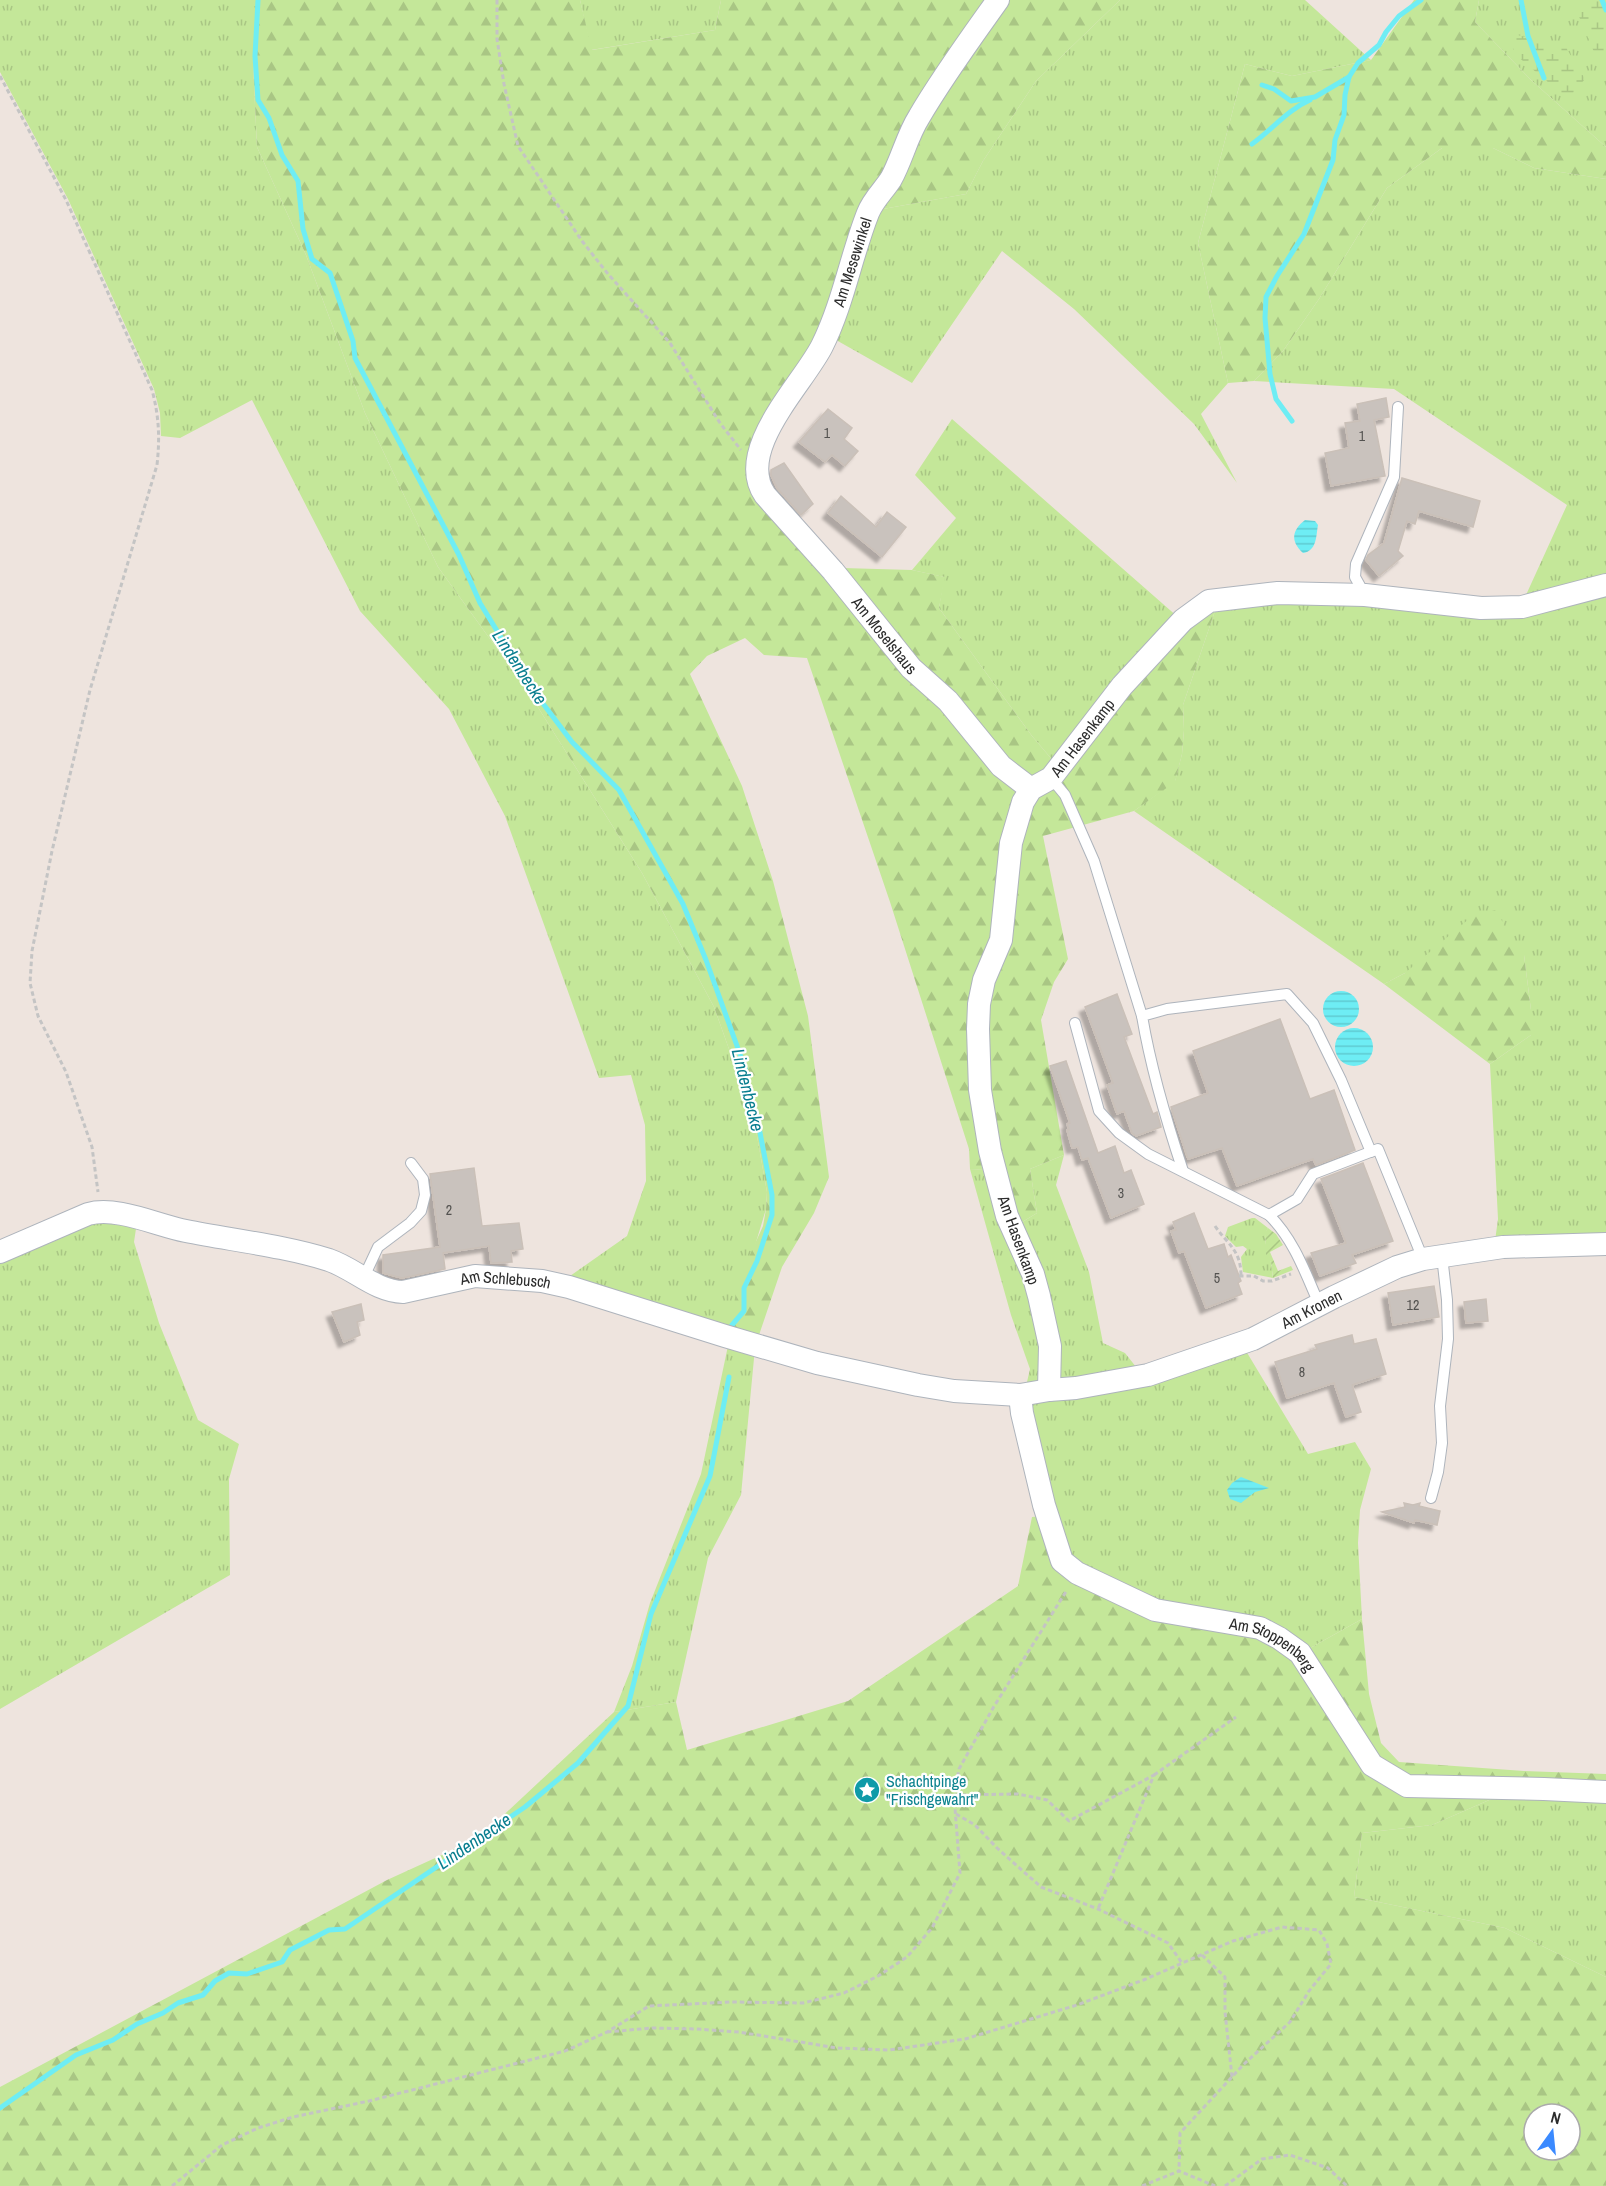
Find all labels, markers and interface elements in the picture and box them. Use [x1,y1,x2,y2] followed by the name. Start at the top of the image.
[827,214,877,310] street label: Am Mesewinkel
[824,424,831,442] house number: 1
[1359,427,1366,445] house number: 1
[846,591,922,679] street label: Am Moselshaus
[486,625,554,709] water label: Lindenbecke
[1044,694,1119,782] street label: Am Hasenkamp
[726,1046,770,1134] water label: Lindenbecke
[1118,1184,1124,1202] house number: 3
[992,1191,1045,1288] street label: Am Hasenkamp
[446,1201,452,1219] house number: 2
[457,1264,553,1294] street label: Am Schlebusch
[1214,1269,1220,1287] house number: 5
[1276,1284,1345,1334] street label: Am Kronen
[1407,1296,1419,1314] house number: 12
[1299,1363,1305,1381] house number: 8
[1227,1612,1321,1677] street label: Am Stoppenberg
[886,1770,979,1810] place label: Schachtpinge "Frischgewahrt"
[852,1775,882,1805] place icon: Schachtpinge "Frischgewahrt"
[432,1807,516,1875] water label: Lindenbecke
[1522,2102,1582,2162] north arrow
[1548,2106,1563,2129] text: N

